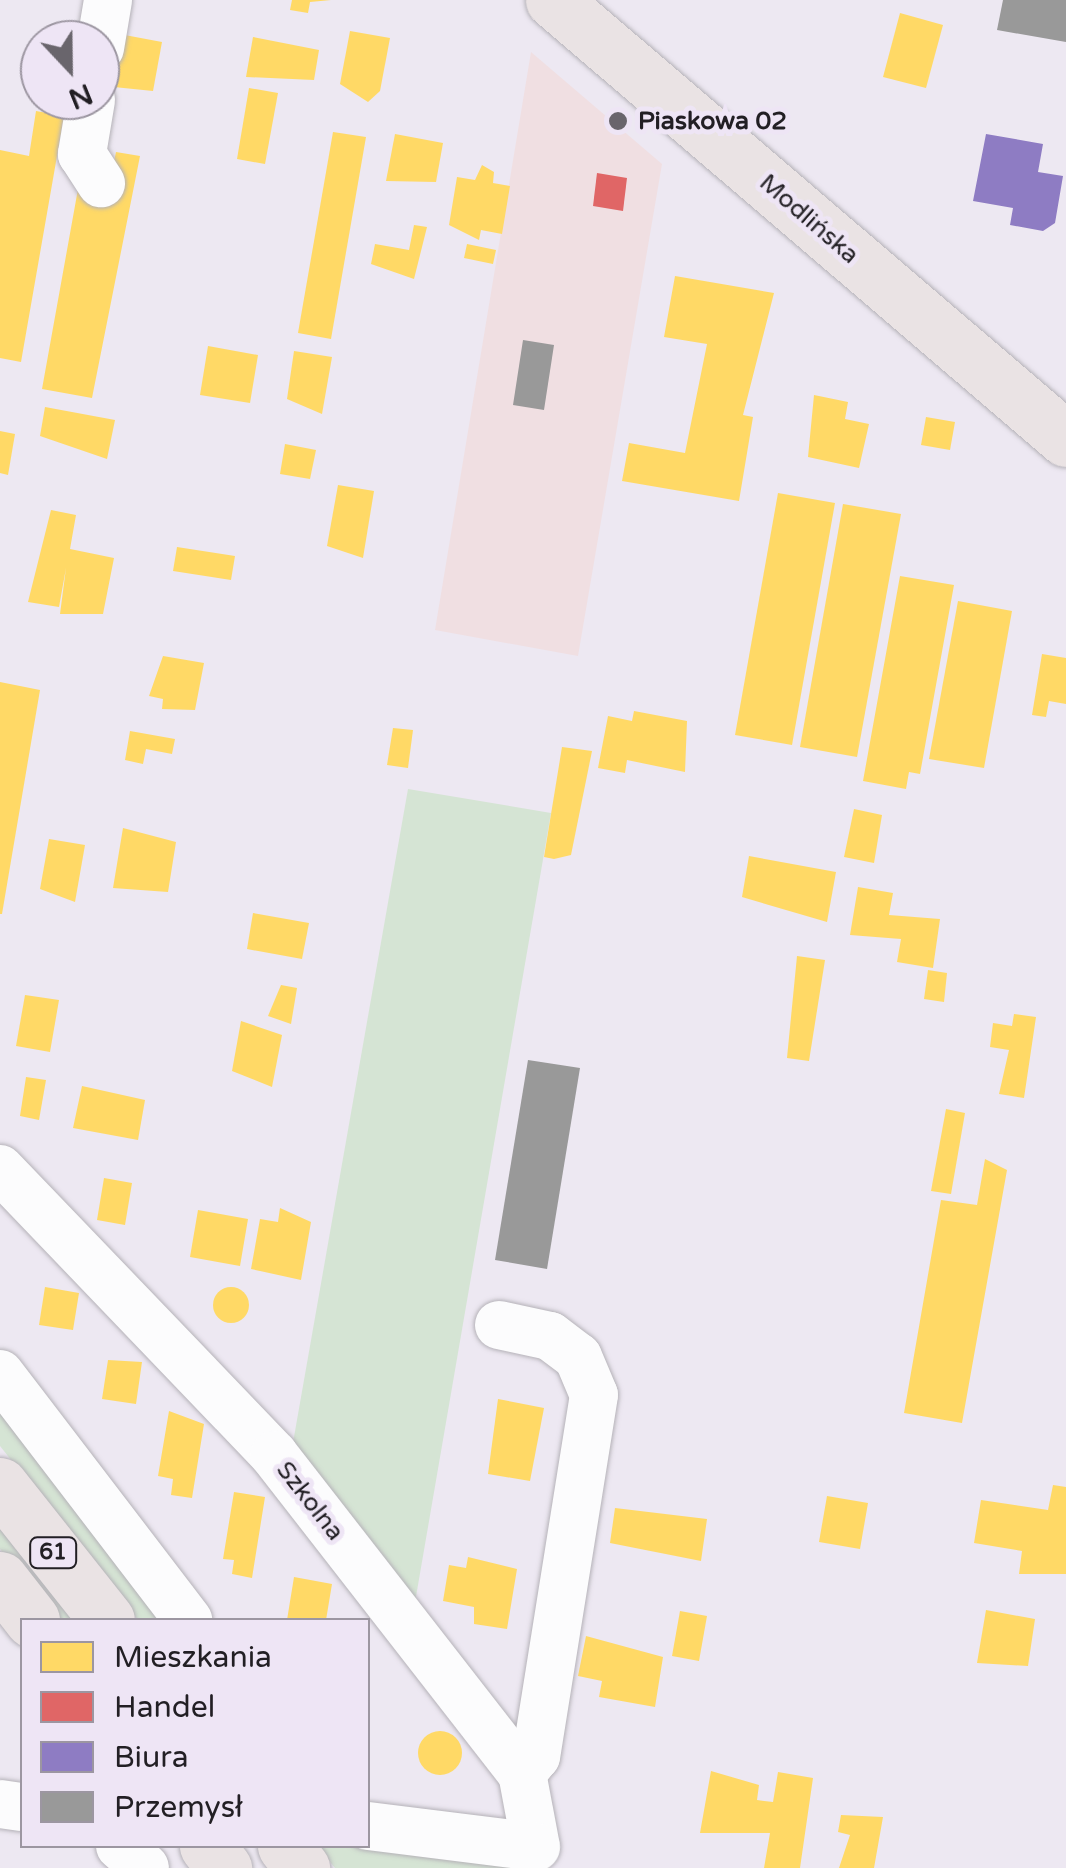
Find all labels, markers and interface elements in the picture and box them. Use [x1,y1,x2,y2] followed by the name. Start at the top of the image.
[20,20,120,120] north arrow
[64,76,97,116] text: N
[638,106,787,136] place label: Piaskowa 02
[607,110,629,132] marker: Piaskowa 02
[753,168,865,270] street label: Modlińska
[270,1456,350,1546] street label: Szkolna
[28,1536,78,1570] road number: 61
[20,1618,370,1848] legend
[114,1639,272,1676] text: Mieszkania
[114,1689,215,1726] text: Handel
[114,1739,189,1776] text: Biura
[114,1789,243,1826] text: Przemysł

